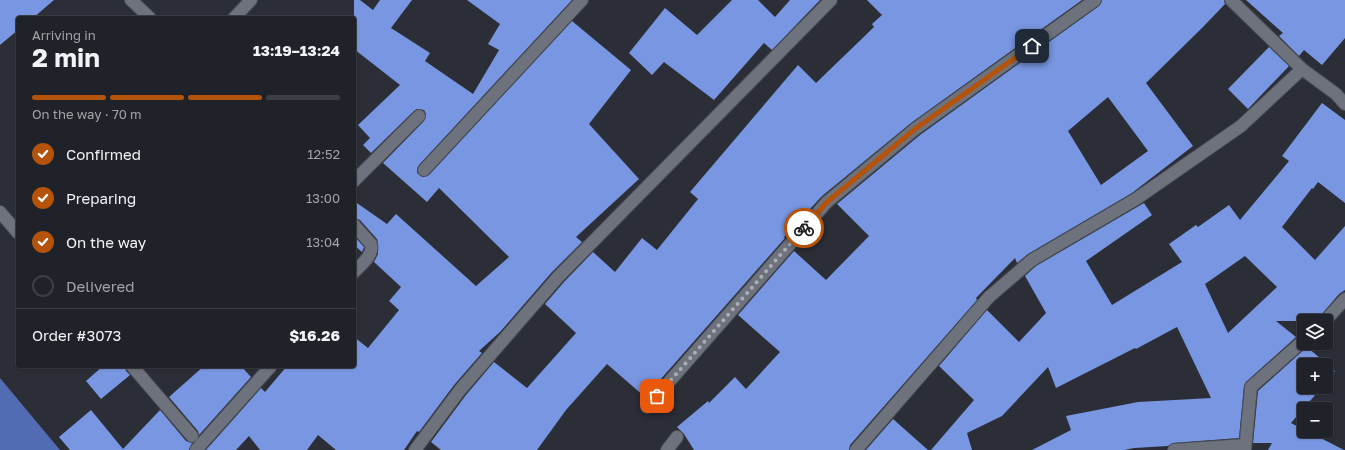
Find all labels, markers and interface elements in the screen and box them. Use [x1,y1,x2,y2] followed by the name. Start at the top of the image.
[32,27,96,43] text: Arriving in
[1015,29,1049,63] pin
[1021,35,1043,57] icon: home
[253,41,340,59] text: 13:19–13:24
[32,42,100,73] text: 2 min
[32,106,142,122] text: On the way · 70 m
[32,143,54,165] icon: check
[66,145,141,163] text: Confirmed
[307,146,340,162] text: 12:52
[32,187,54,209] icon: check
[66,189,136,207] text: Preparing
[306,190,340,206] text: 13:00
[784,208,824,248] courier
[793,217,815,239] icon: bike
[32,231,54,253] icon: check
[66,233,146,251] text: On the way
[306,234,340,250] text: 13:04
[66,277,134,295] text: Delivered
[1297,314,1333,438] map controls
[1297,314,1333,350] button: layers
[32,326,121,344] text: Order #3073
[289,326,340,344] text: $16.26
[1297,358,1333,394] button: +
[640,379,674,413] pin
[646,385,668,407] icon: bag
[1297,402,1333,438] button: −

